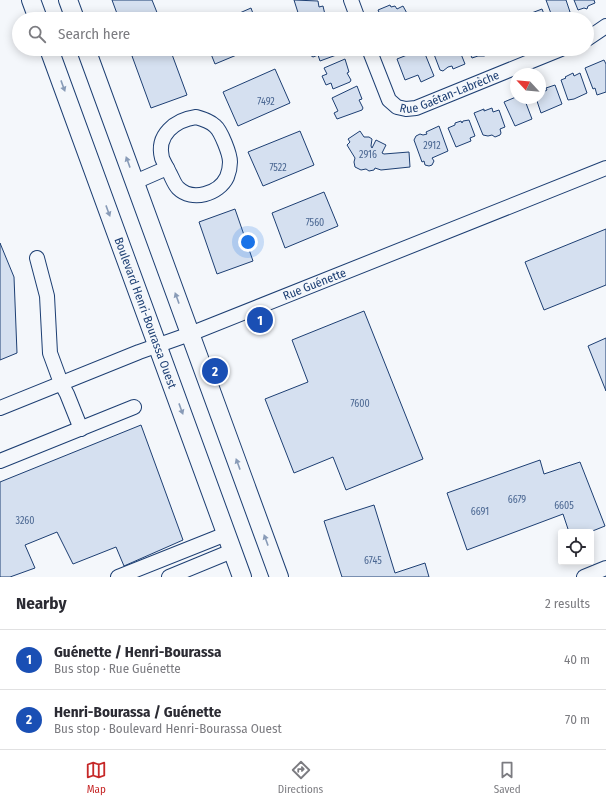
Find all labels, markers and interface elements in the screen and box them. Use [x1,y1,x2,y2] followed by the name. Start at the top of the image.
[12,12,594,56] search box
[26,23,48,45] icon: search
[58,25,130,43] text: Search here
[398,68,501,116] street label: Rue Gaétan-Labrèche
[510,68,546,104] north arrow
[60,80,66,92] one-way arrow
[257,96,275,108] house number: 7492
[423,140,441,152] house number: 2912
[359,149,377,161] house number: 2916
[124,156,130,168] one-way arrow
[269,162,287,174] house number: 7522
[106,205,112,217] one-way arrow
[306,217,324,229] house number: 7560
[238,232,258,252] your location
[111,235,180,391] street label: Boulevard Henri-Bourassa Ouest
[281,265,348,303] street label: Rue Guénette
[173,291,179,303] one-way arrow
[247,305,273,335] pin: 1
[202,356,228,386] pin: 2
[350,398,370,410] house number: 7600
[178,403,184,415] one-way arrow
[235,458,241,470] one-way arrow
[508,494,526,506] house number: 6679
[554,500,574,512] house number: 6605
[471,506,489,518] house number: 6691
[15,515,35,527] house number: 3260
[558,529,594,565] map controls
[558,529,594,565] button: locate
[263,534,269,546] one-way arrow
[364,555,382,567] house number: 6745
[16,593,67,614] text: Nearby
[545,596,590,611] text: 2 results
[54,643,221,661] text: Guénette / Henri-Bourassa
[26,652,32,667] text: 1
[564,652,590,667] text: 40 m
[54,661,181,676] text: Bus stop · Rue Guénette
[54,703,221,721] text: Henri-Bourassa / Guénette
[26,712,32,727] text: 2
[565,712,590,727] text: 70 m
[54,721,282,736] text: Bus stop · Boulevard Henri-Bourassa Ouest
[85,759,107,796] tab: Map
[278,759,323,796] tab: Directions
[494,759,521,796] tab: Saved

